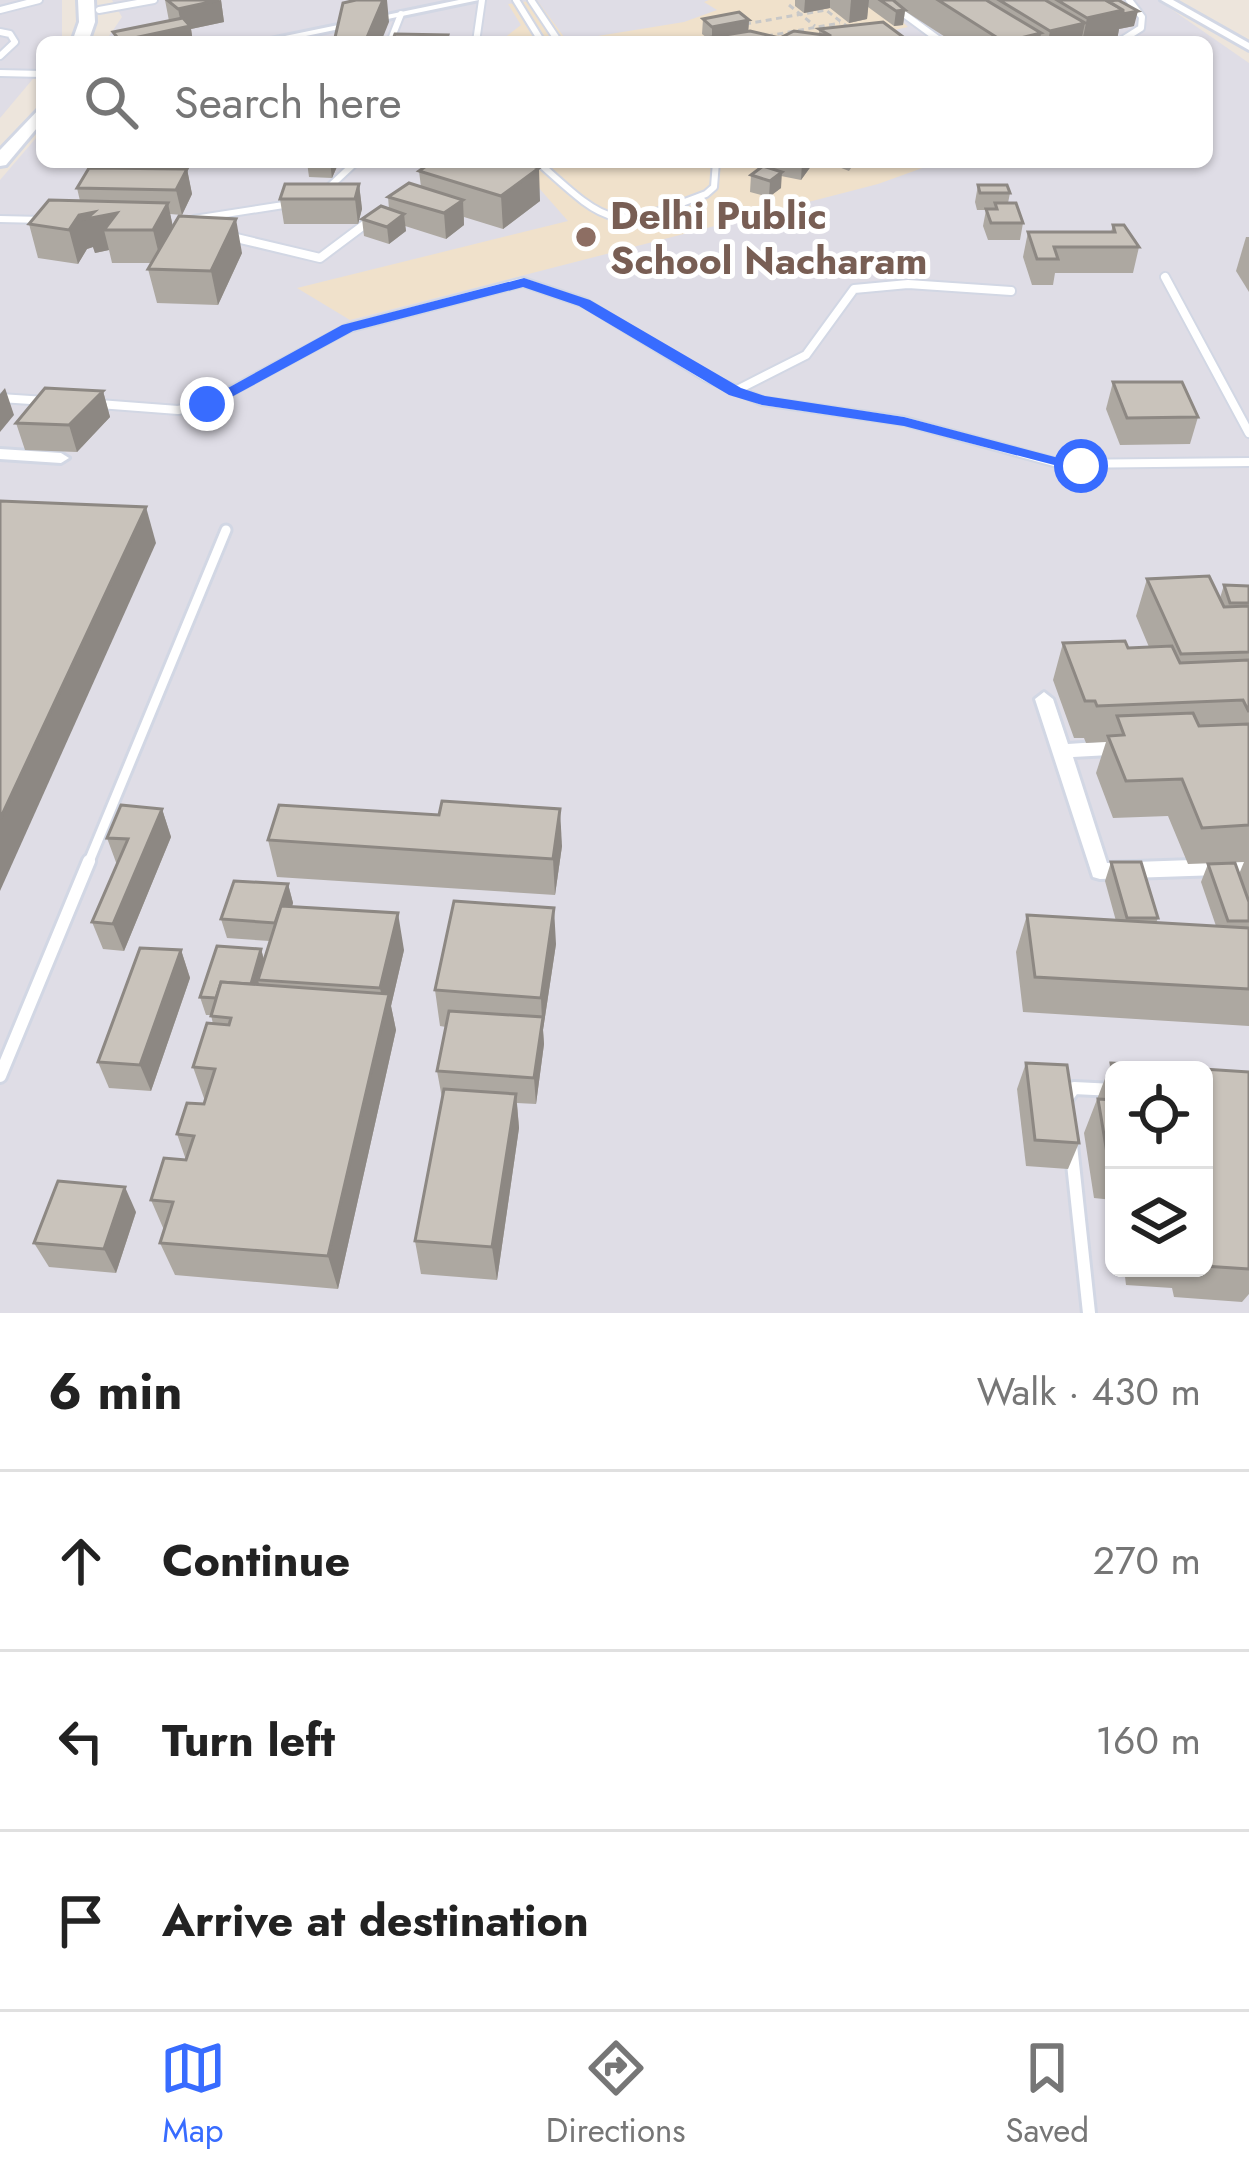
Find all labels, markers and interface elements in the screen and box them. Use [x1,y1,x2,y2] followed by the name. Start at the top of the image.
[36,36,1213,168] search box
[78,69,144,135] icon: search
[174,70,402,135] text: Search here
[610,187,928,289] place label: Delhi Public School Nacharam
[573,224,599,250] marker: Delhi Public School Nacharam
[180,377,234,431] route end
[1054,439,1108,493] route start
[1105,1061,1213,1277] map controls
[1105,1061,1213,1169] button: locate
[1105,1169,1213,1277] button: layers
[48,1354,183,1428] text: 6 min
[977,1363,1201,1420] text: Walk · 430 m
[48,1528,114,1594] icon: ahead
[162,1528,350,1593] text: Continue
[1093,1532,1201,1589] text: 270 m
[48,1708,114,1774] icon: left
[162,1708,335,1773] text: Turn left
[1095,1712,1201,1769] text: 160 m
[48,1888,114,1954] icon: arrive
[162,1888,589,1953] text: Arrive at destination
[160,2035,226,2154] tab: Map
[546,2035,686,2154] tab: Directions
[1005,2035,1089,2154] tab: Saved

